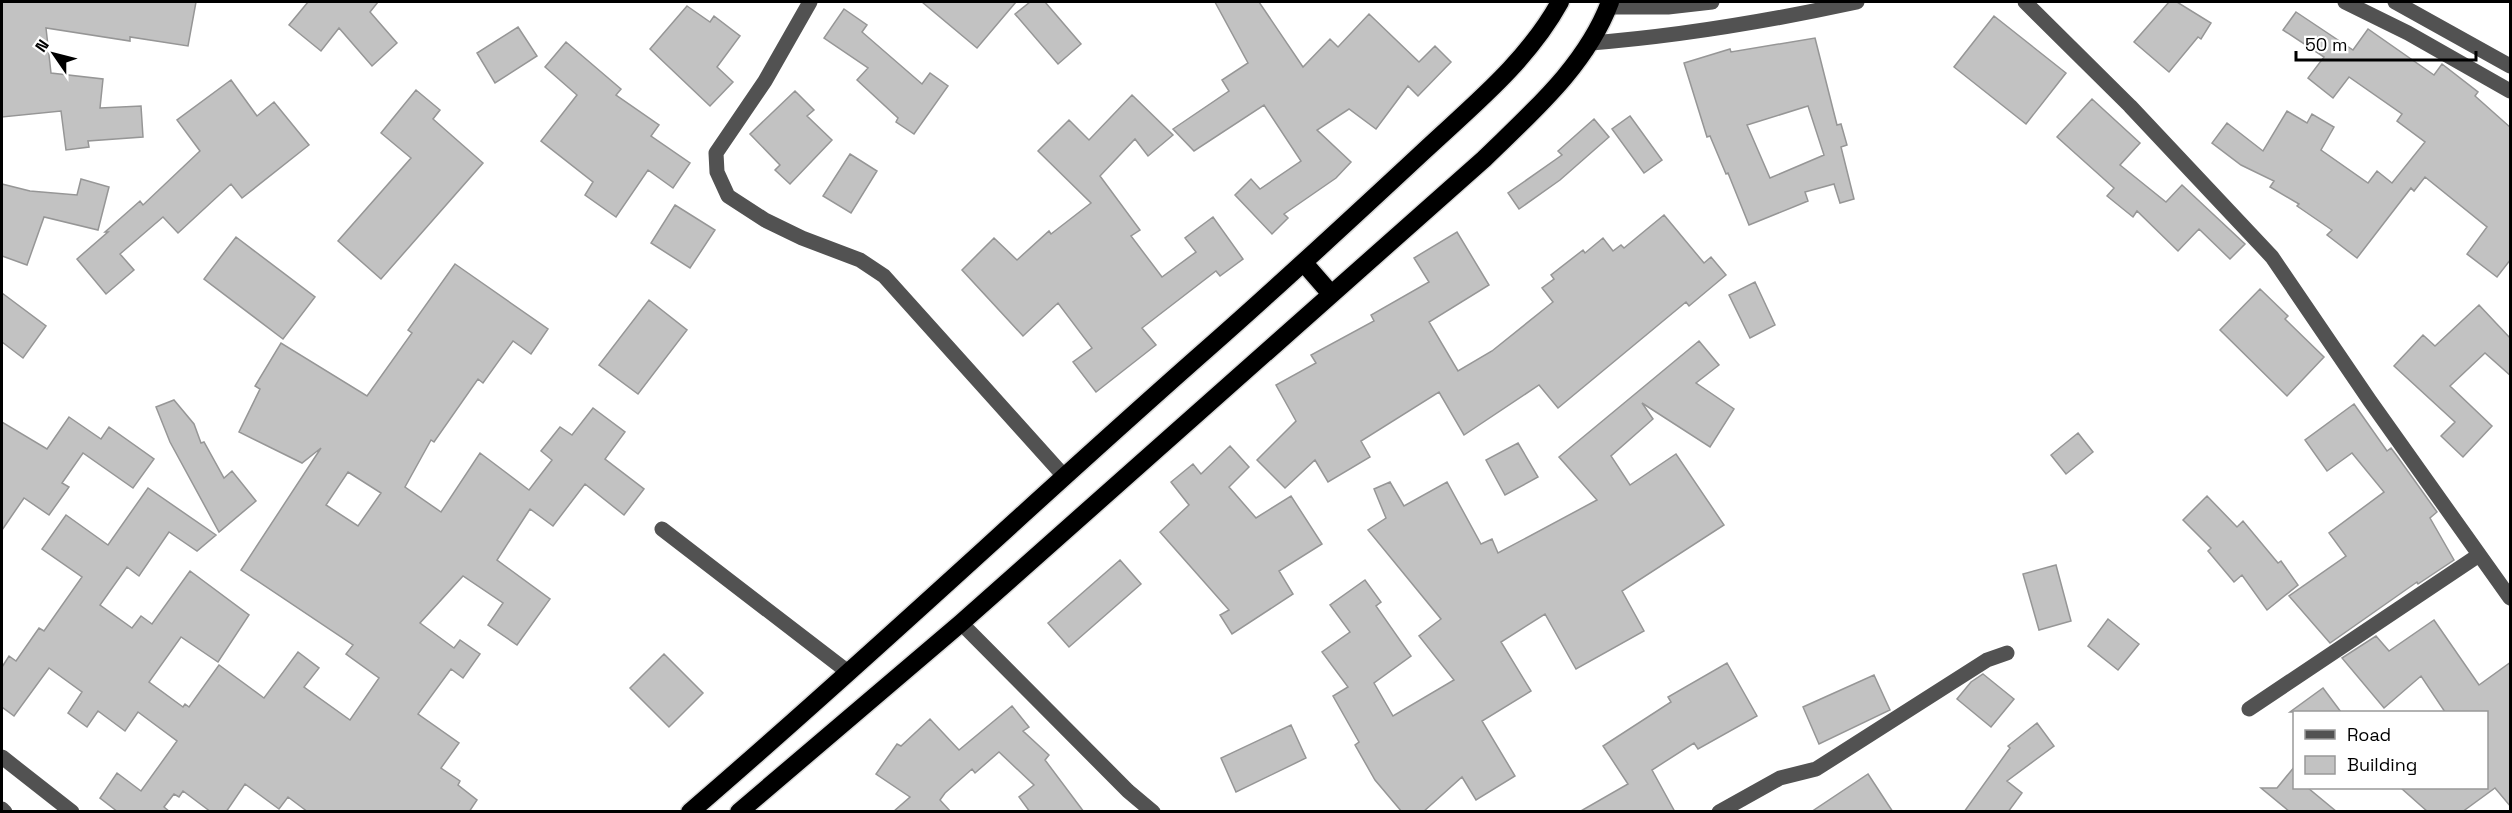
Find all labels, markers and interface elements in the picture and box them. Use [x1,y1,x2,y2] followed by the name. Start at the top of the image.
[24,24,84,84] north arrow
[2296,24,2476,62] scale bar
[2305,33,2347,56] text: 50 m
[30,35,54,56] text: N
[2293,711,2488,789] legend
[2347,723,2391,746] text: Road
[2347,753,2417,776] text: Building

